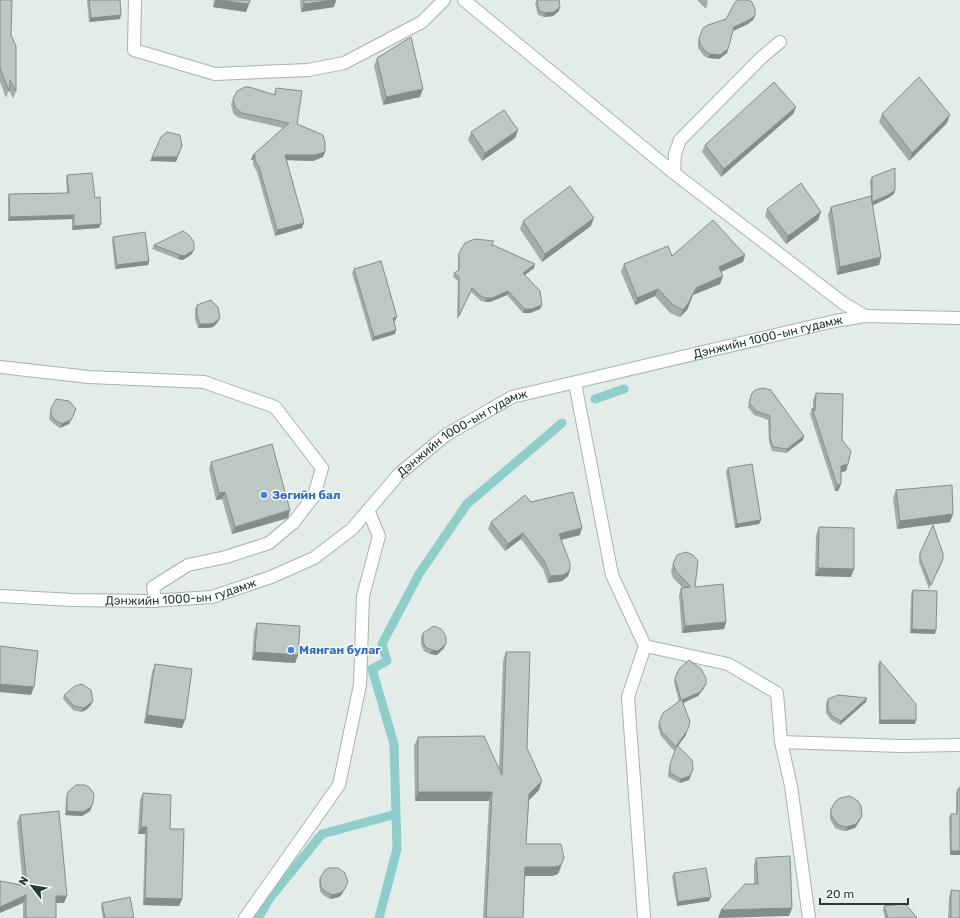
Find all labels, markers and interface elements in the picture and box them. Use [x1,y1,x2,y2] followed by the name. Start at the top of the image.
[692,313,844,361] street label: Дэнжийн 1000-ын гудамж
[394,387,529,479] street label: Дэнжийн 1000-ын гудамж
[272,488,340,502] place label: Зөгийн бал
[259,490,269,500] marker: Зөгийн бал
[105,575,258,608] street label: Дэнжийн 1000-ын гудамж
[299,643,381,657] place label: Мянган булаг
[286,645,296,655] marker: Мянган булаг
[12,866,52,906] north arrow
[16,874,32,888] text: N
[820,880,908,906] scale bar
[826,887,854,901] text: 20 m

